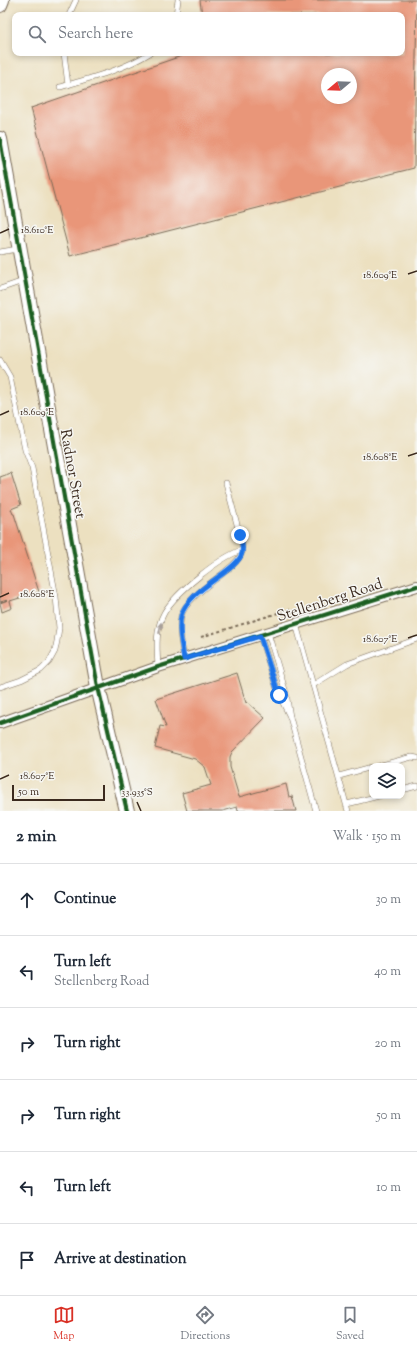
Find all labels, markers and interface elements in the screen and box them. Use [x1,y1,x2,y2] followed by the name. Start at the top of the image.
[12,12,405,56] search box
[26,23,48,45] icon: search
[58,24,133,45] text: Search here
[321,68,357,104] north arrow
[21,223,53,238] text: 18.610°E
[363,268,397,283] text: 18.609°E
[20,405,54,420] text: 18.609°E
[54,428,90,520] street label: Radnor Street
[363,450,397,465] text: 18.608°E
[231,526,249,544] route end
[274,574,386,628] street label: Stellenberg Road
[20,587,54,602] text: 18.608°E
[157,622,163,635] one-way arrow
[363,632,397,647] text: 18.607°E
[270,686,288,704] route start
[369,763,405,799] map controls
[369,763,405,799] button: layers
[20,769,54,784] text: 18.607°E
[12,783,105,802] scale bar
[18,784,39,800] text: 50 m
[121,785,153,800] text: 33.935°S
[16,825,57,849] text: 2 min
[332,828,401,846] text: Walk · 150 m
[16,889,38,911] icon: ahead
[54,889,116,910] text: Continue
[375,891,401,909] text: 30 m
[54,952,111,973] text: Turn left
[16,961,38,983] icon: left
[374,963,401,981] text: 40 m
[54,973,149,991] text: Stellenberg Road
[16,1033,38,1055] icon: right
[54,1033,120,1054] text: Turn right
[375,1035,401,1053] text: 20 m
[16,1105,38,1127] icon: right
[54,1105,120,1126] text: Turn right
[376,1107,401,1125] text: 50 m
[16,1177,38,1199] icon: left
[54,1177,111,1198] text: Turn left
[376,1179,401,1197] text: 10 m
[16,1249,38,1271] icon: arrive
[54,1249,187,1270] text: Arrive at destination
[53,1304,75,1344] tab: Map
[181,1304,230,1344] tab: Directions
[336,1304,364,1344] tab: Saved

